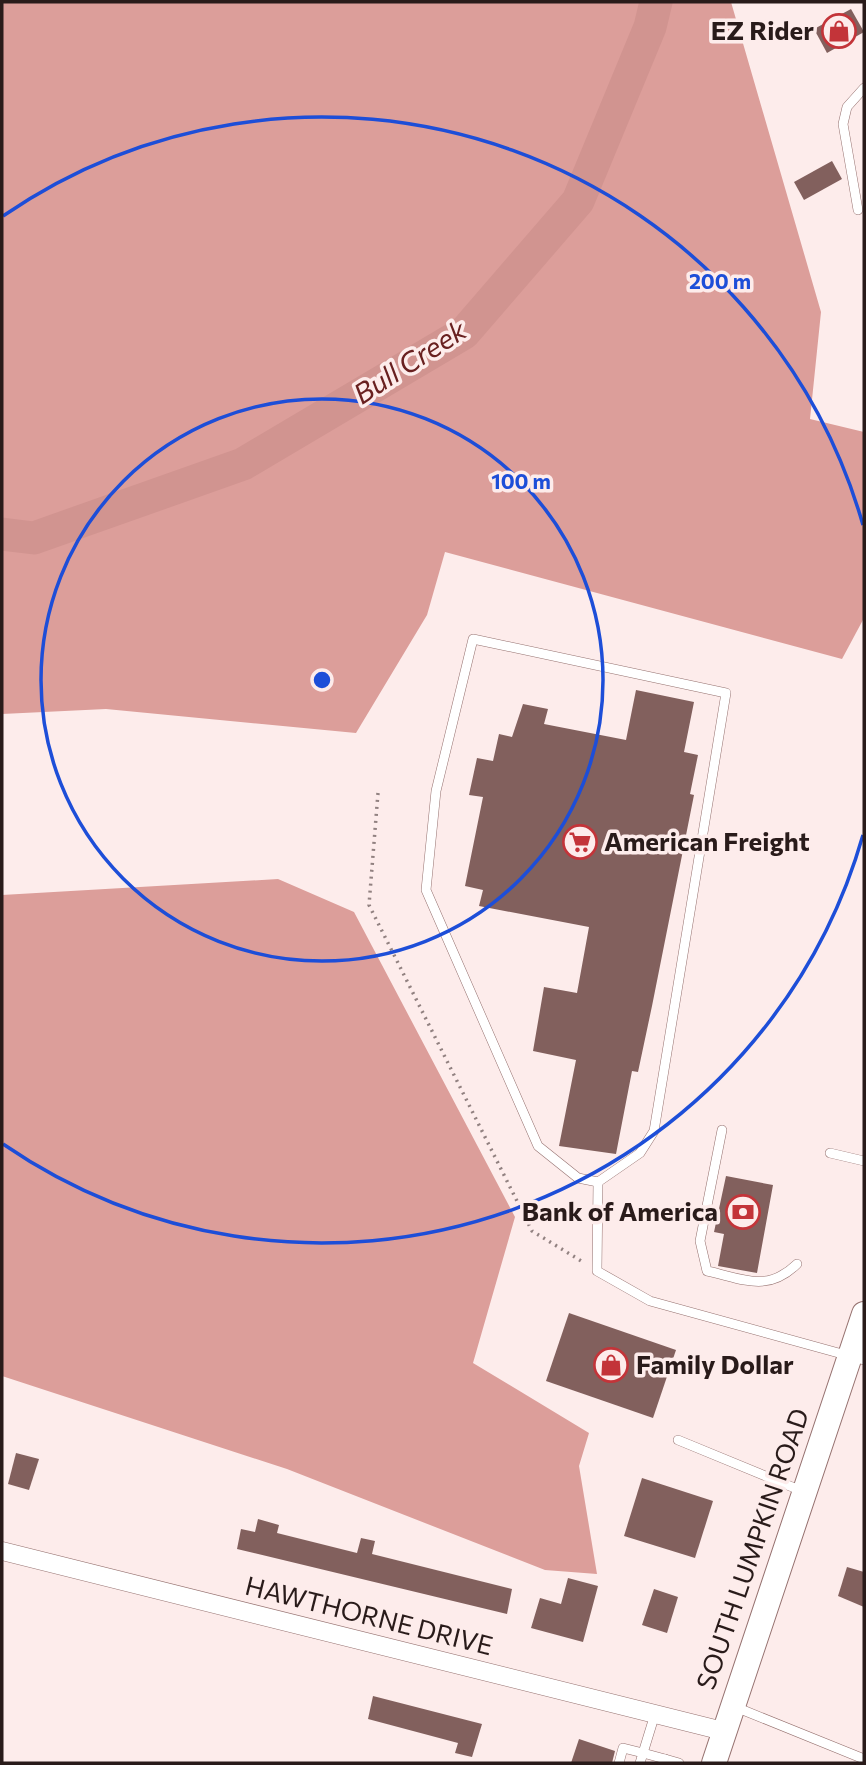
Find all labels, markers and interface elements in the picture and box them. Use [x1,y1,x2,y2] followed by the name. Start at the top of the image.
[820,12,858,50] shop icon: EZ Rider
[711,14,814,45] place label: EZ Rider
[689,268,751,293] text: 200 m
[347,312,473,410] water label: Bull Creek
[491,468,551,493] text: 100 m
[310,668,334,692] centre of rings
[561,823,599,861] supermarket icon: American Freight
[604,825,810,856] place label: American Freight
[724,1193,762,1231] bank icon: Bank of America
[522,1195,718,1226] place label: Bank of America
[592,1346,630,1384] shop icon: Family Dollar
[636,1348,794,1379] place label: Family Dollar
[689,1404,814,1693] street label: SOUTH LUMPKIN ROAD
[242,1569,496,1660] street label: HAWTHORNE DRIVE

